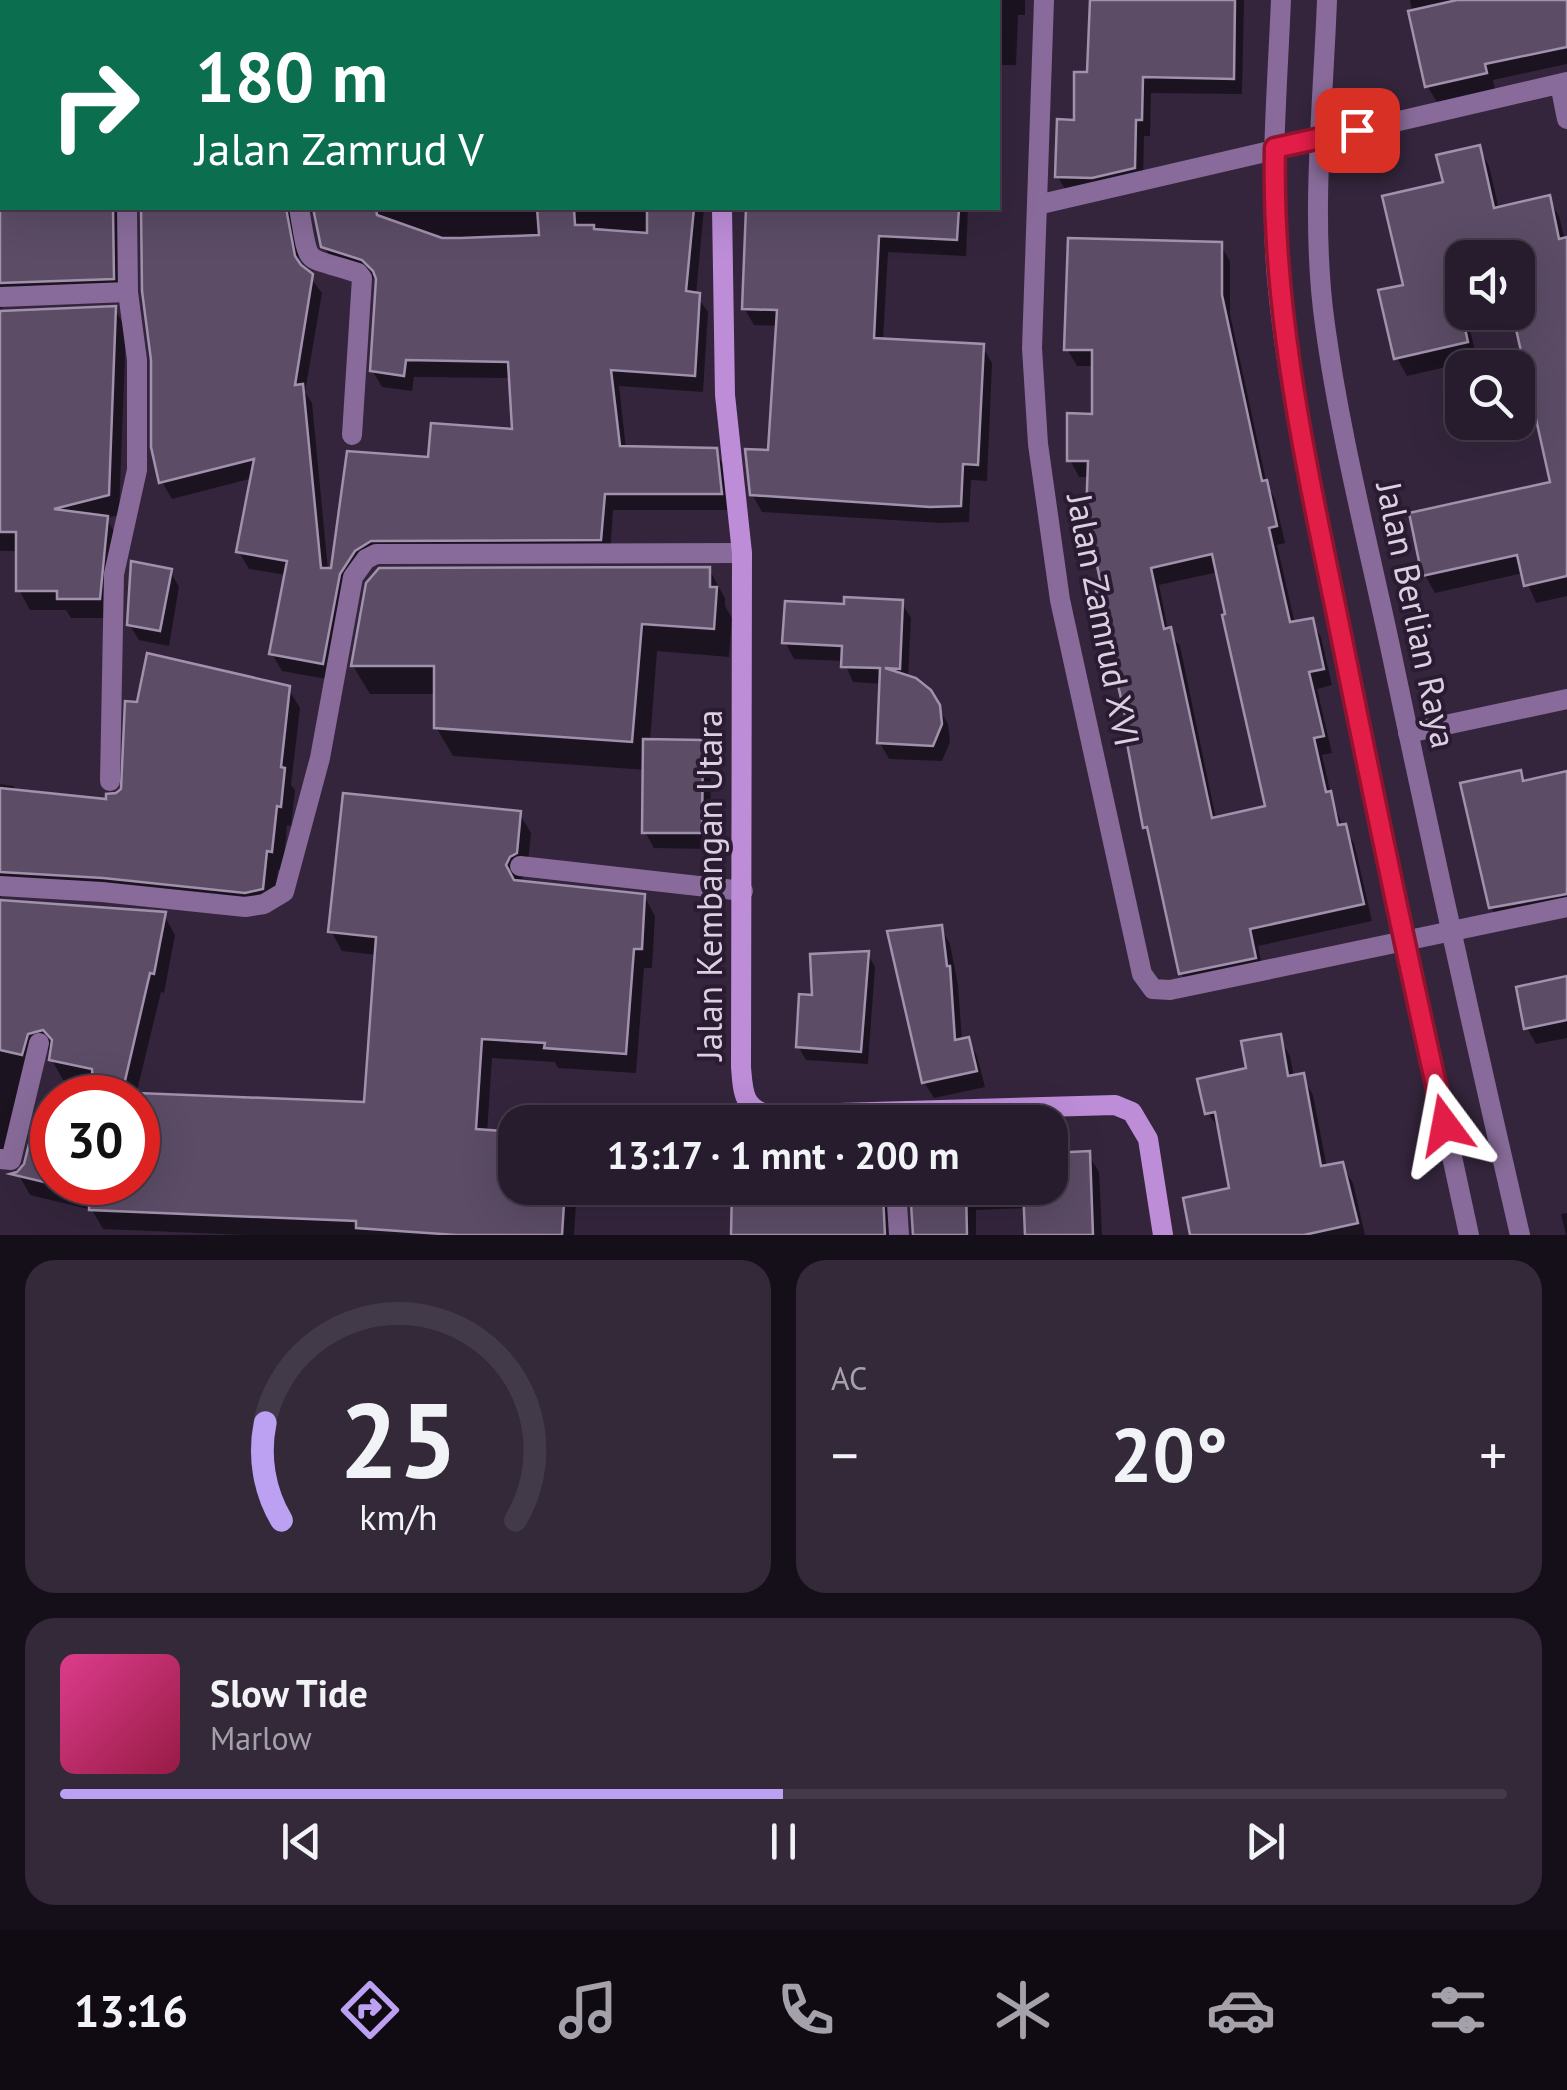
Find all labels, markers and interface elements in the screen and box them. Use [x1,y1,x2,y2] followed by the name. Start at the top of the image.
[195,31,388,121] text: 180 m
[30,40,160,170] icon: right
[1315,88,1400,173] pin
[1330,103,1385,158] icon: arrive
[195,119,484,177] text: Jalan Zamrud V
[1445,240,1535,440] map controls
[1445,240,1535,330] button: sound
[1445,350,1535,440] button: search
[1366,476,1468,752] street label: Jalan Berlian Raya
[1057,488,1151,750] street label: Jalan Zamrud XVI
[686,710,732,1062] street label: Jalan Kembangan Utara
[1393,1073,1497,1177] position arrow
[30,1075,160,1205] speed limit sign: 30
[607,1130,959,1179] text: 13:17 · 1 mnt · 200 m
[831,1357,867,1399] text: AC
[339,1372,457,1507] text: 25
[1110,1406,1228,1503] text: 20°
[831,1419,859,1490] text: −
[1479,1419,1507,1490] text: +
[359,1494,437,1540] text: km/h
[210,1668,368,1717] text: Slow Tide
[210,1717,312,1759] text: Marlow
[274,1814,329,1869] icon: previous
[756,1814,811,1869] icon: pause
[1238,1814,1293,1869] icon: next
[335,1975,405,2045] icon: directions
[553,1975,623,2045] icon: music
[771,1975,841,2045] icon: phone
[988,1975,1058,2045] icon: climate
[1206,1975,1276,2045] icon: car
[1423,1975,1493,2045] icon: filters
[74,1981,188,2039] text: 13:16

